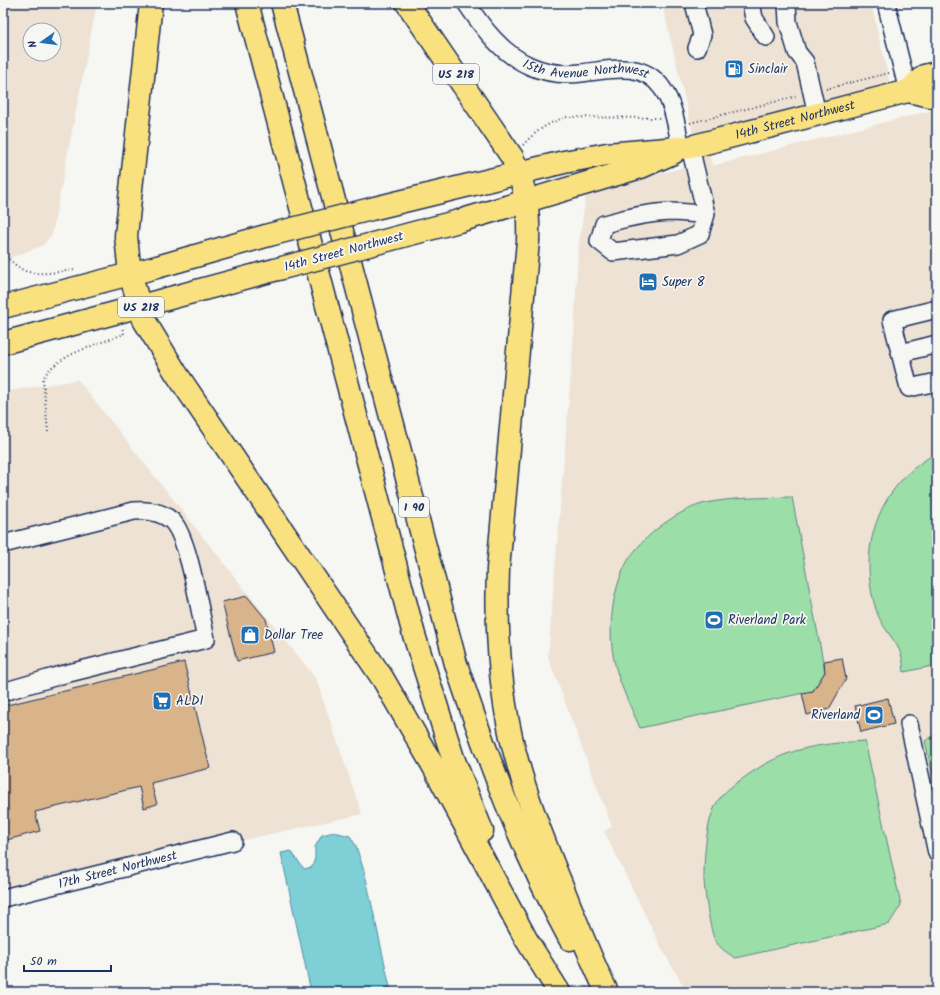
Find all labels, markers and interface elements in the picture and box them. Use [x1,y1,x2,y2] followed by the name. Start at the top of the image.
[22,22,62,62] north arrow
[24,39,43,50] text: N
[519,54,654,85] street label: 15th Avenue Northwest
[723,58,745,80] fuel station icon: Sinclair
[748,59,788,80] place label: Sinclair
[433,64,479,84] road number: US 218
[733,94,858,145] street label: 14th Street Northwest
[282,226,407,278] street label: 14th Street Northwest
[637,271,659,293] hotel icon: Super 8
[662,272,705,293] place label: Super 8
[118,297,164,317] road number: US 218
[399,497,429,517] road number: I 90
[703,609,725,631] sports icon: Riverland Park
[728,610,807,631] place label: Riverland Park
[239,624,261,646] shop icon: Dollar Tree
[264,625,323,646] place label: Dollar Tree
[151,690,173,712] supermarket icon: ALDI
[176,691,203,712] place label: ALDI
[863,704,885,726] sports icon: Riverland
[811,705,861,726] place label: Riverland
[56,845,180,894] street label: 17th Street Northwest
[24,947,111,973] scale bar
[30,952,57,971] text: 50 m

